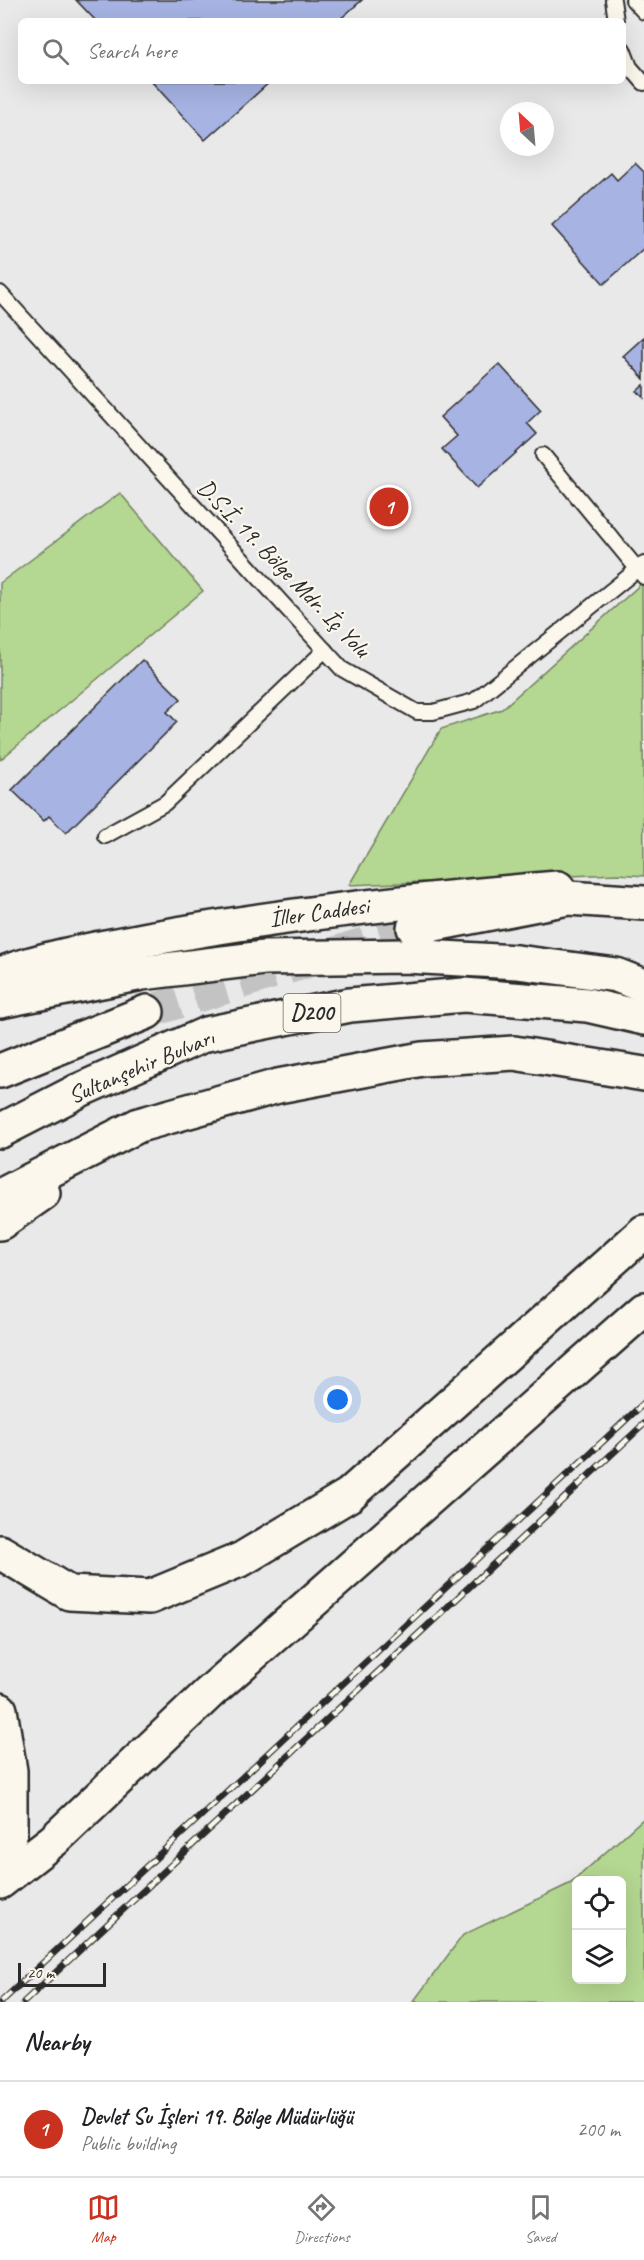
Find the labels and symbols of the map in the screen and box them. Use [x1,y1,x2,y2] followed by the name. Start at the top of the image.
[500,102,554,156] north arrow
[191,473,378,665] street label: D.S.İ. 19. Bölge Mdr. İç Yolu
[370,484,408,530] pin: 1
[267,890,373,934] street label: İller Caddesi
[284,994,340,1032] road number: D200
[64,1021,220,1110] street label: Sultanşehir Bulvarı
[323,1385,352,1414] your location
[18,1960,106,1988] scale bar

